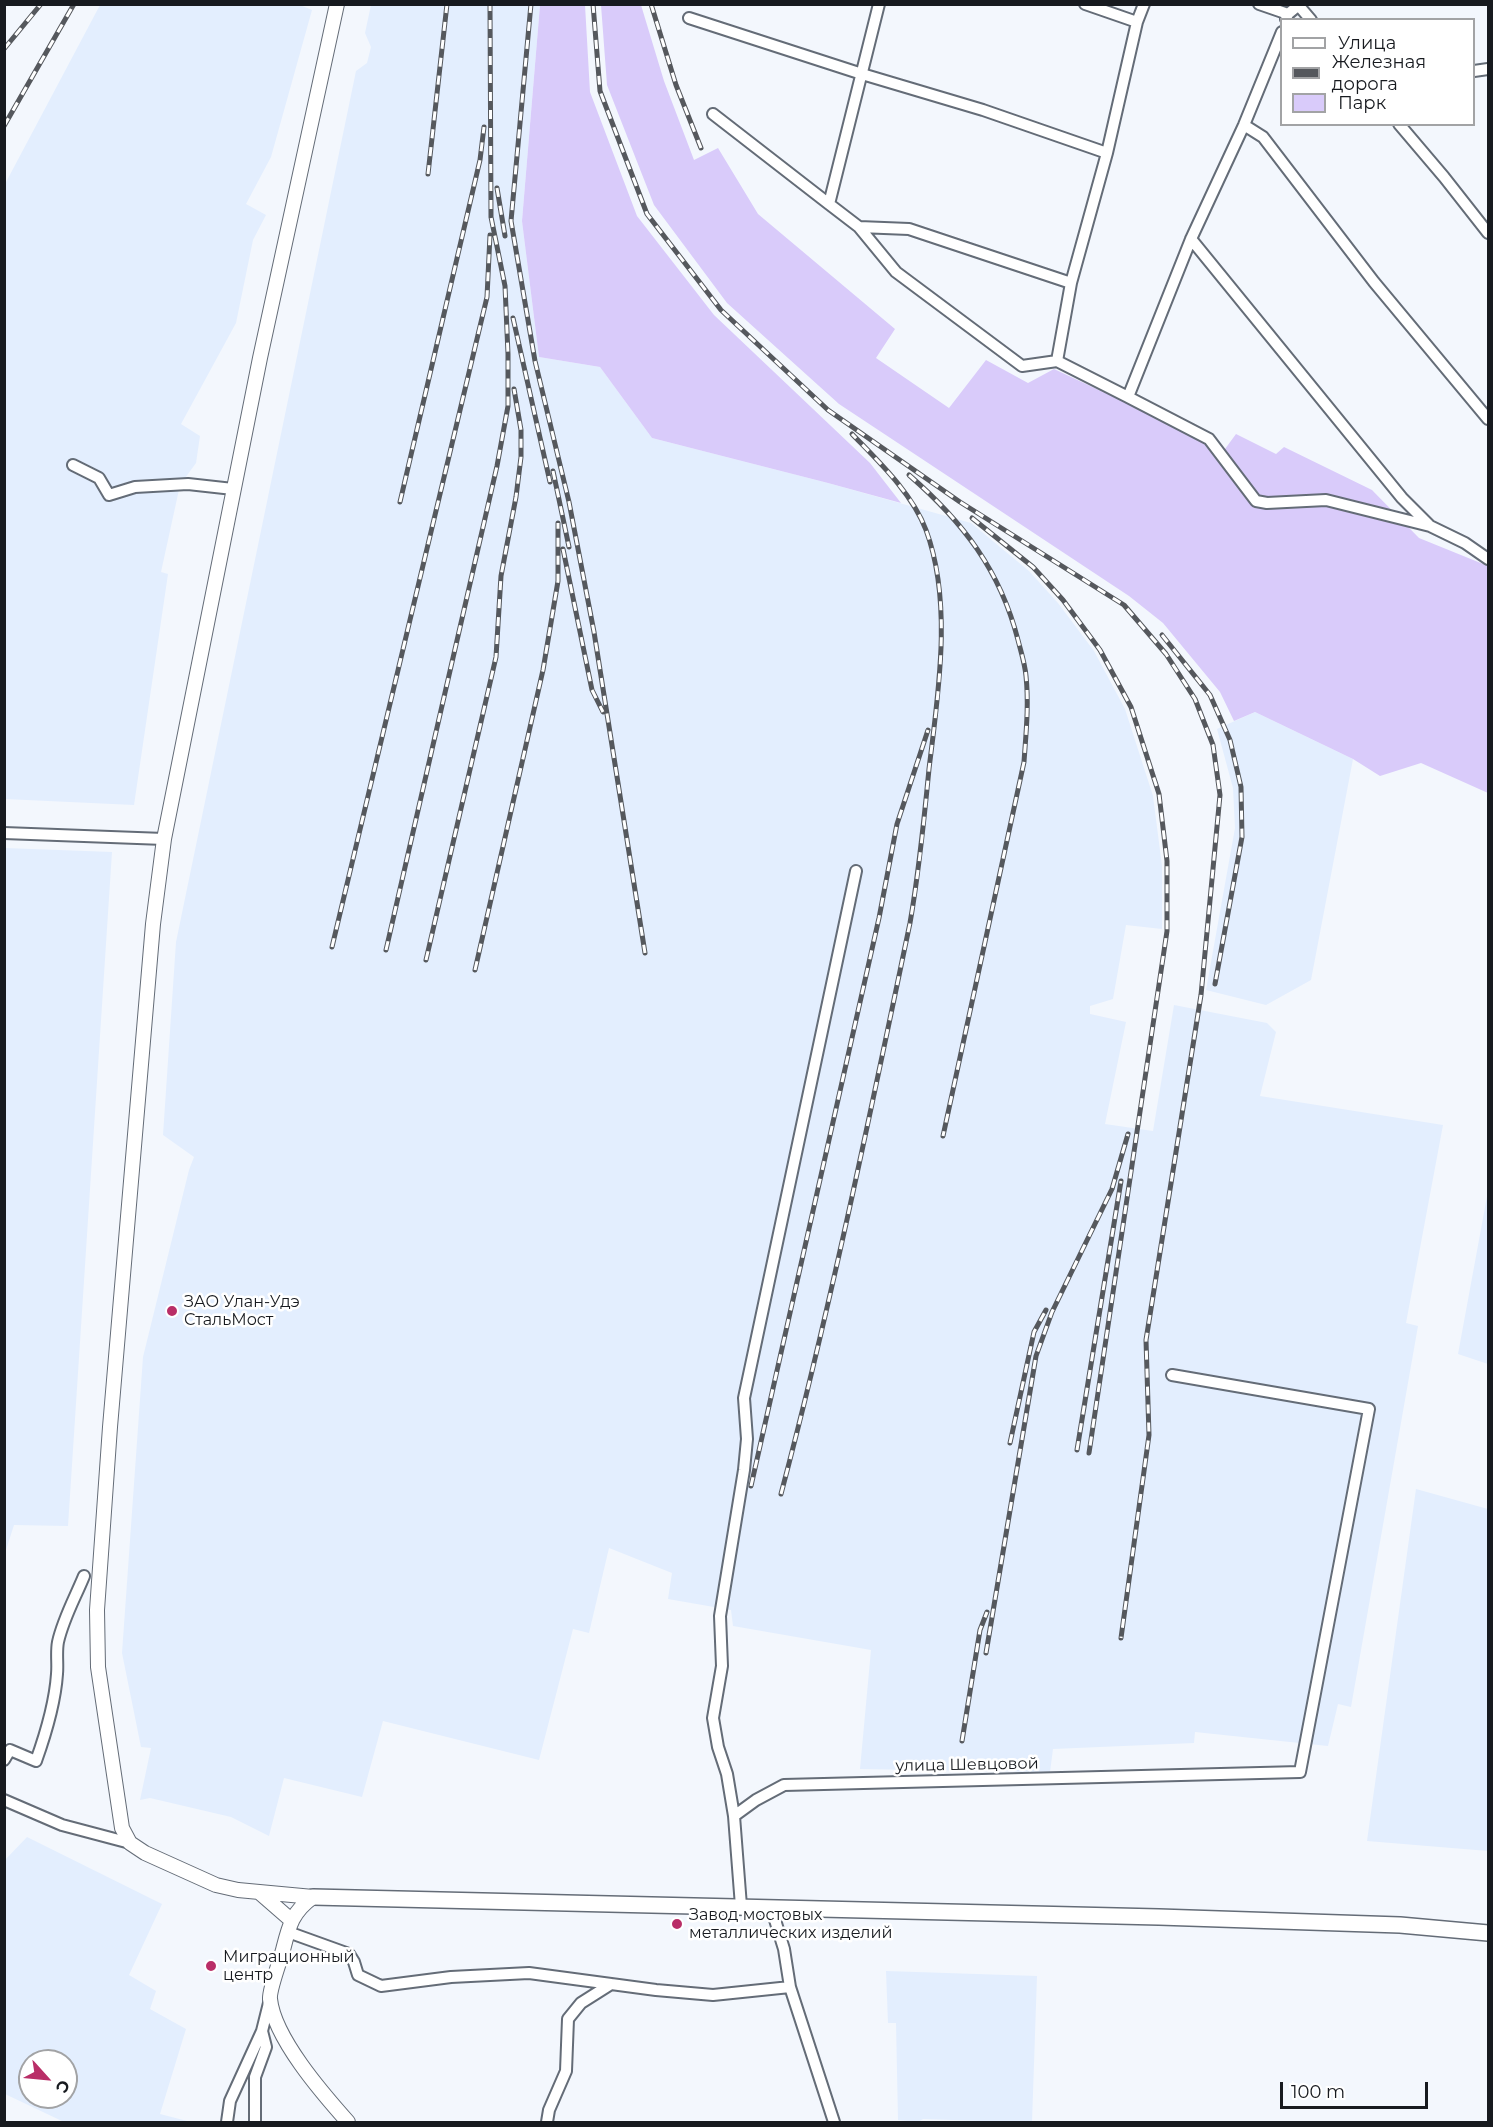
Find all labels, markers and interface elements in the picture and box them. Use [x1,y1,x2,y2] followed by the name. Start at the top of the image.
[1280,18,1475,126] legend
[1338,32,1396,54] text: Улица
[1332,51,1426,95] text: Железная дорога
[1338,92,1386,114] text: Парк
[184,1292,300,1330] place label: ЗАО Улан-Удэ СтальМост
[165,1304,179,1318] marker: ЗАО Улан-Удэ СтальМост
[895,1754,1039,1776] street label: улица Шевцовой
[689,1905,892,1943] place label: Завод мостовых металлических изделий
[670,1917,684,1931] marker: Завод мостовых металлических изделий
[223,1947,355,1985] place label: Миграционный центр
[204,1959,218,1973] marker: Миграционный центр
[18,2049,78,2109] north arrow
[1283,2070,1432,2108] scale bar
[52,2077,74,2096] text: С
[1291,2081,1345,2103] text: 100 m

